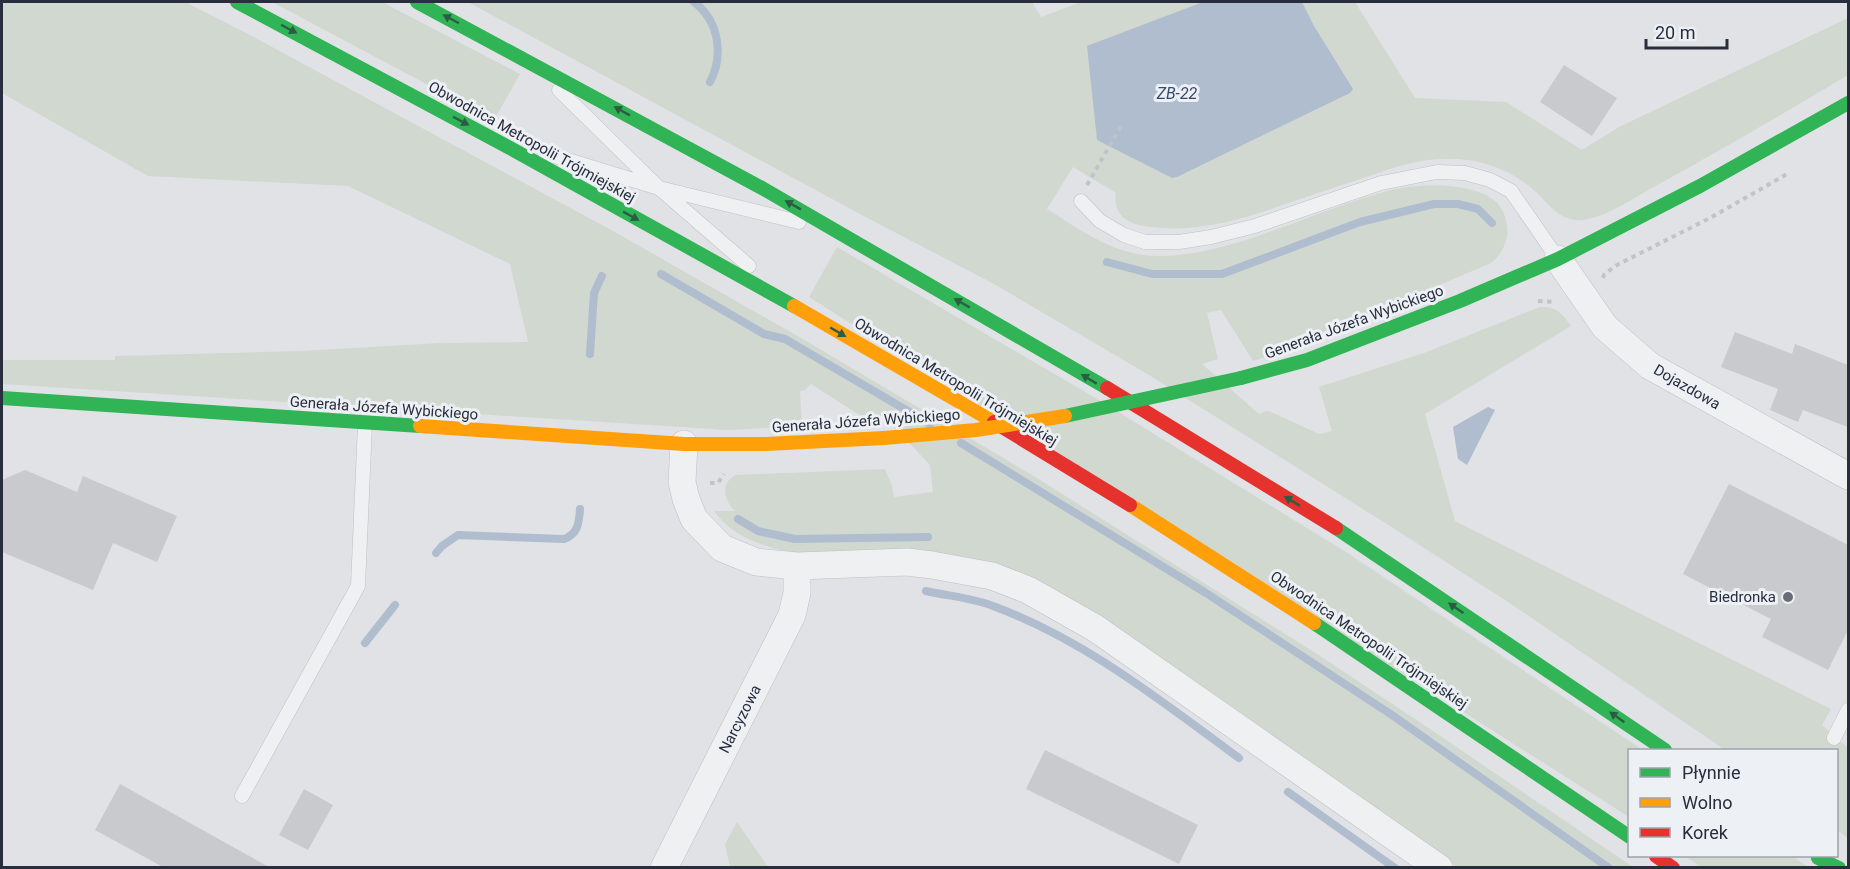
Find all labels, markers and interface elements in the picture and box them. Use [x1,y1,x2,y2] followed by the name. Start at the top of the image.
[1646,12,1727,50] scale bar
[442,14,459,24] one-way arrow
[1655,22,1695,43] text: 20 m
[281,24,298,34] one-way arrow
[425,77,639,207] street label: Obwodnica Metropolii Trójmiejskiej
[1156,84,1198,103] water label: ZB-22
[614,106,631,116] one-way arrow
[453,116,470,126] one-way arrow
[784,200,801,210] one-way arrow
[623,211,640,221] one-way arrow
[1262,281,1446,363] street label: Generała Józefa Wybickiego
[954,297,970,308] one-way arrow
[851,314,1061,450] street label: Obwodnica Metropolii Trójmiejskiej
[830,326,846,337] one-way arrow
[1650,361,1724,413] street label: Dojazdowa
[1081,373,1097,384] one-way arrow
[289,392,479,424] street label: Generała Józefa Wybickiego
[771,405,961,437] street label: Generała Józefa Wybickiego
[1284,496,1300,507] one-way arrow
[1267,567,1471,713] street label: Obwodnica Metropolii Trójmiejskiej
[1709,588,1776,606] place label: Biedronka
[1781,590,1795,604] marker: Biedronka
[1448,602,1464,614] one-way arrow
[715,682,765,756] street label: Narcyzowa
[1610,711,1626,723] one-way arrow
[1628,749,1838,857] legend
[1682,762,1741,783] text: Płynnie
[1682,792,1733,813] text: Wolno
[1682,822,1729,843] text: Korek

